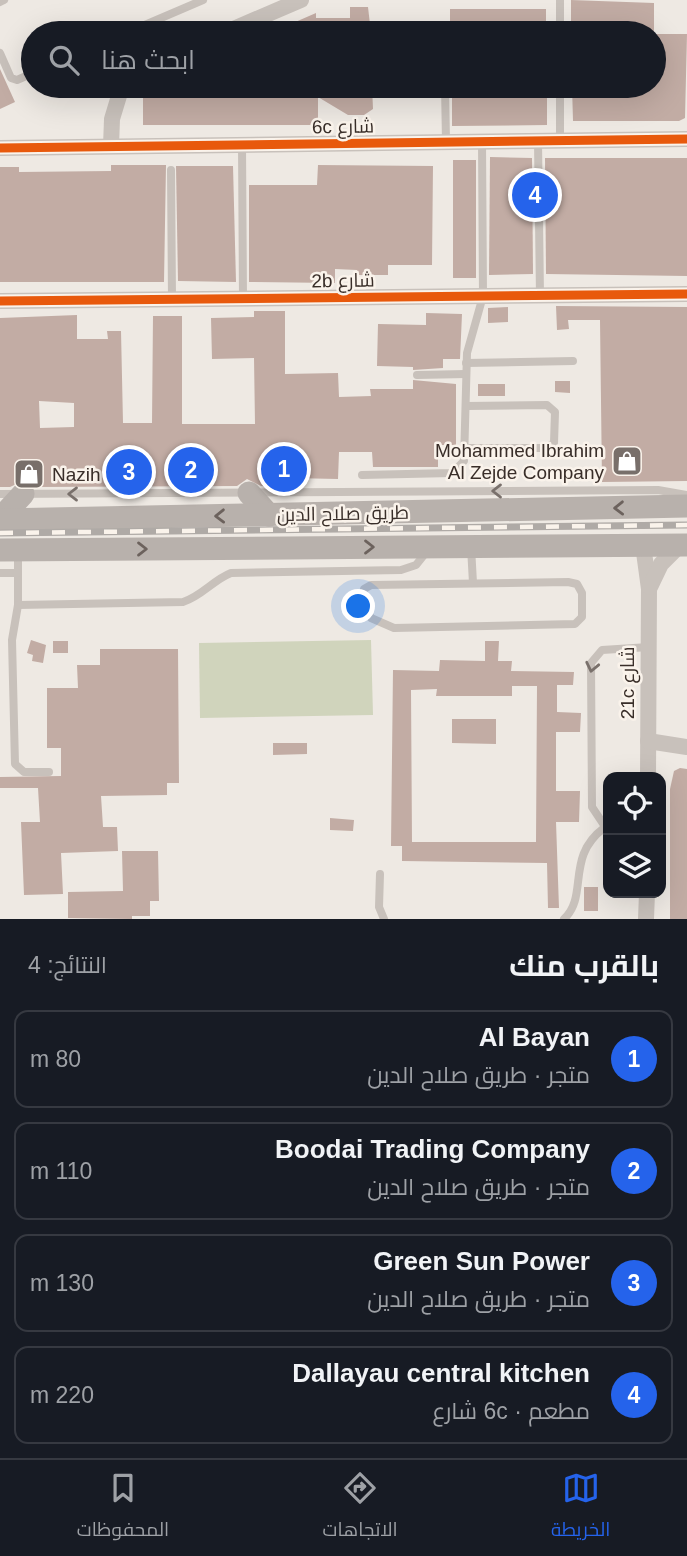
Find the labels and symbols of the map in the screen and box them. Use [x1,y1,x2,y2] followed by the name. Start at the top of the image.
[312,115,374,141] street label: 6c شارع
[512,169,558,221] pin: 4
[311,269,375,295] street label: 2b شارع
[435,440,604,483] place label: Mohammed Ibrahim Al Zejde Company
[261,443,307,495] pin: 1
[168,444,214,496] pin: 2
[610,444,644,478] shop icon: Mohammed Ibrahim Al Zejde Company
[106,446,152,498] pin: 3
[12,457,46,491] shop icon: Nazih
[52,464,101,485] place label: Nazih
[491,483,501,499] one-way arrow
[67,486,78,502] one-way arrow
[613,500,624,515] one-way arrow
[277,502,409,528] street label: طريق صلاح الدين
[214,508,225,523] one-way arrow
[364,539,375,555] one-way arrow
[137,541,147,557] one-way arrow
[341,589,375,623] your location
[617,647,641,719] street label: 21c شارع
[586,661,601,673] one-way arrow

